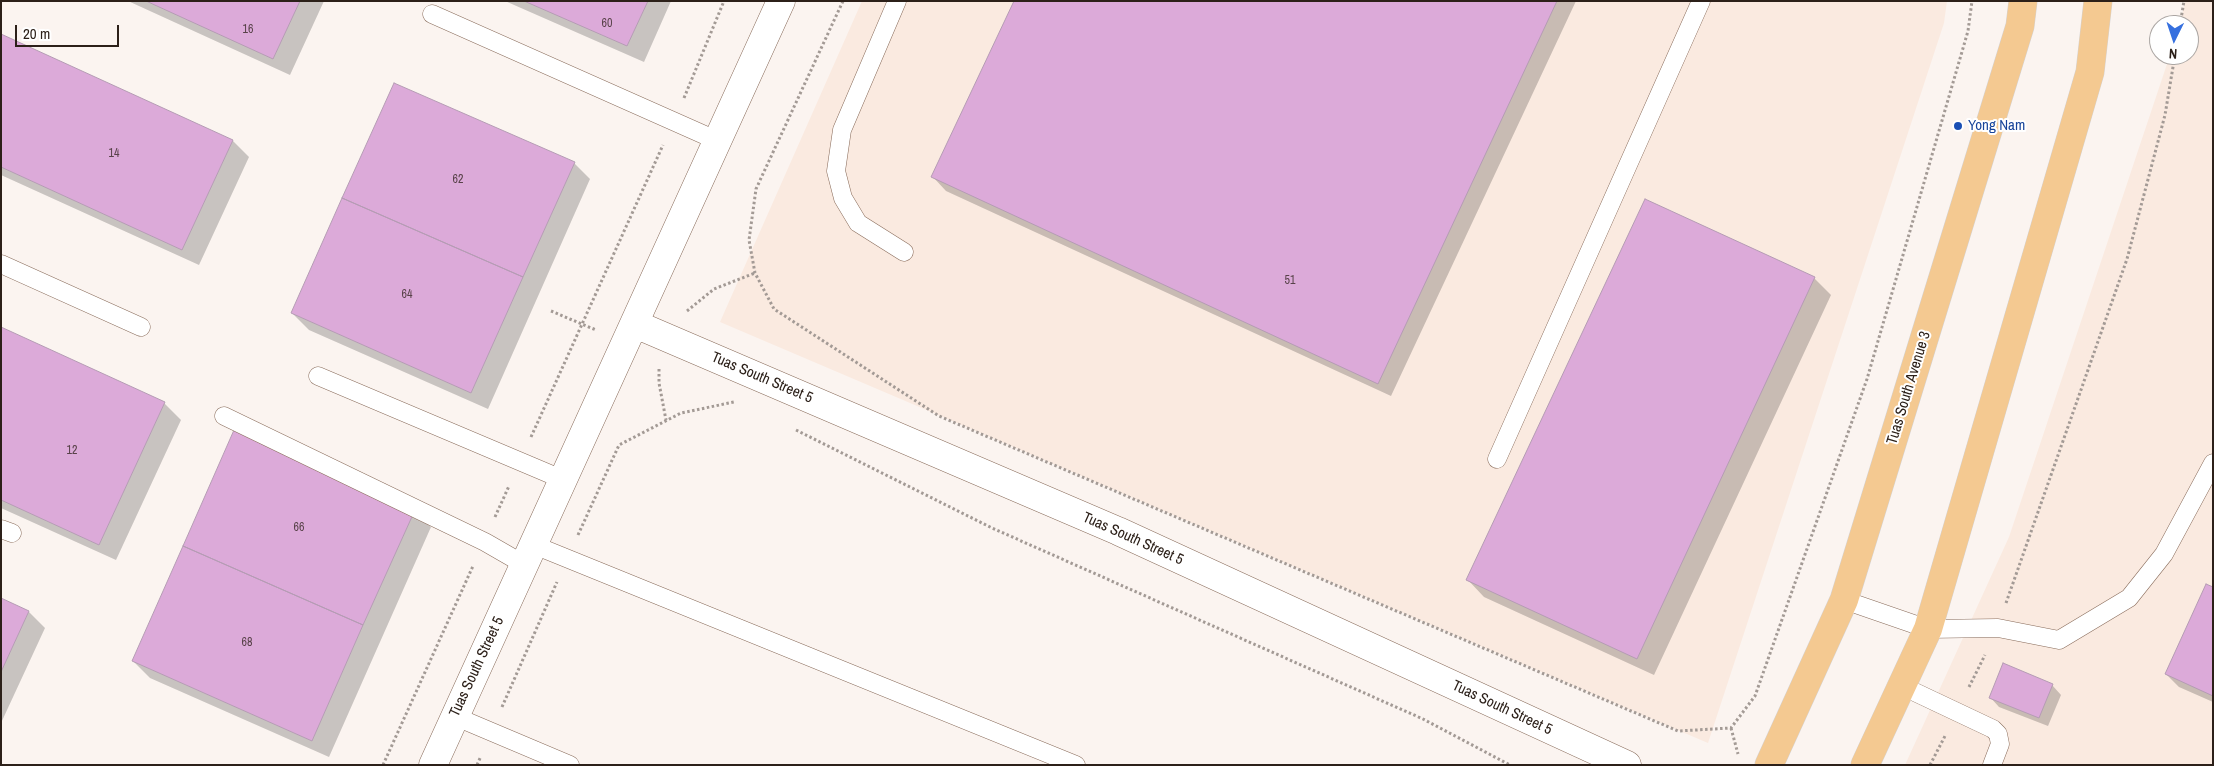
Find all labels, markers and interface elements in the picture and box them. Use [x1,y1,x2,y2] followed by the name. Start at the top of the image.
[18,15,121,47] scale bar
[2149,15,2199,65] north arrow
[602,17,612,31] house number: 60
[23,23,50,44] text: 20 m
[243,23,253,37] house number: 16
[2168,45,2178,63] text: N
[1968,117,2025,135] place label: Yong Nam
[1952,120,1964,132] marker: Yong Nam
[109,147,119,161] house number: 14
[453,173,463,187] house number: 62
[1285,274,1295,288] house number: 51
[402,288,412,302] house number: 64
[1883,329,1935,447] street label: Tuas South Avenue 3
[709,349,815,407] street label: Tuas South Street 5
[67,444,77,458] house number: 12
[1080,509,1186,569] street label: Tuas South Street 5
[294,521,304,535] house number: 66
[446,614,508,720] street label: Tuas South Street 5
[242,636,252,650] house number: 68
[1449,677,1555,739] street label: Tuas South Street 5

